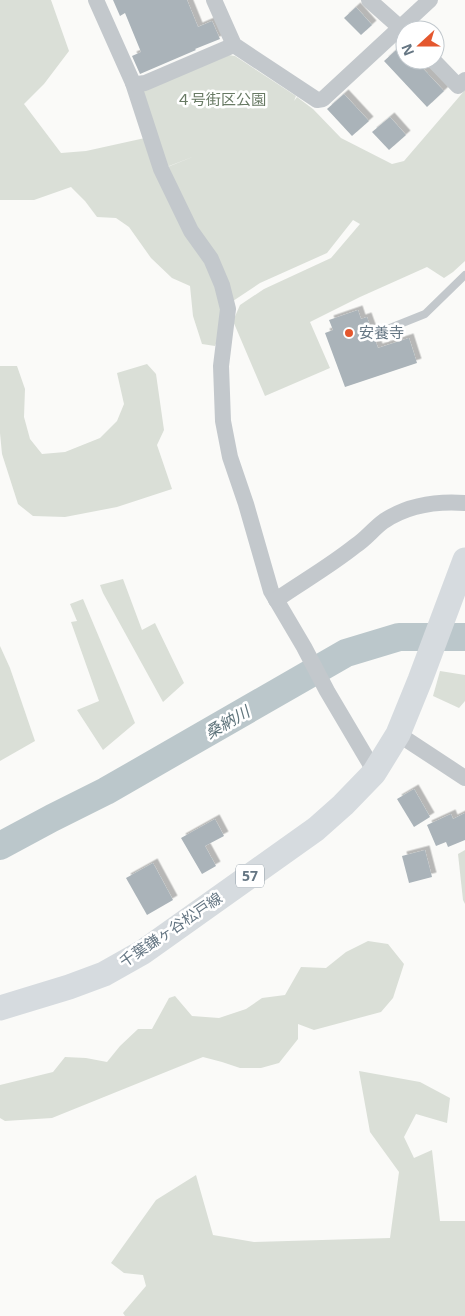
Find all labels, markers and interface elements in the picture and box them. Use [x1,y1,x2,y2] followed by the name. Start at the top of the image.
[395,20,445,70] north arrow
[396,41,418,59] text: N
[176,89,266,109] park label: ４号街区公園
[359,322,404,342] place label: 安養寺
[343,327,355,339] marker: 安養寺
[201,699,255,744] water label: 桑納川
[236,864,264,888] road number: 57
[115,887,226,971] street label: 千葉鎌ヶ谷松戸線

